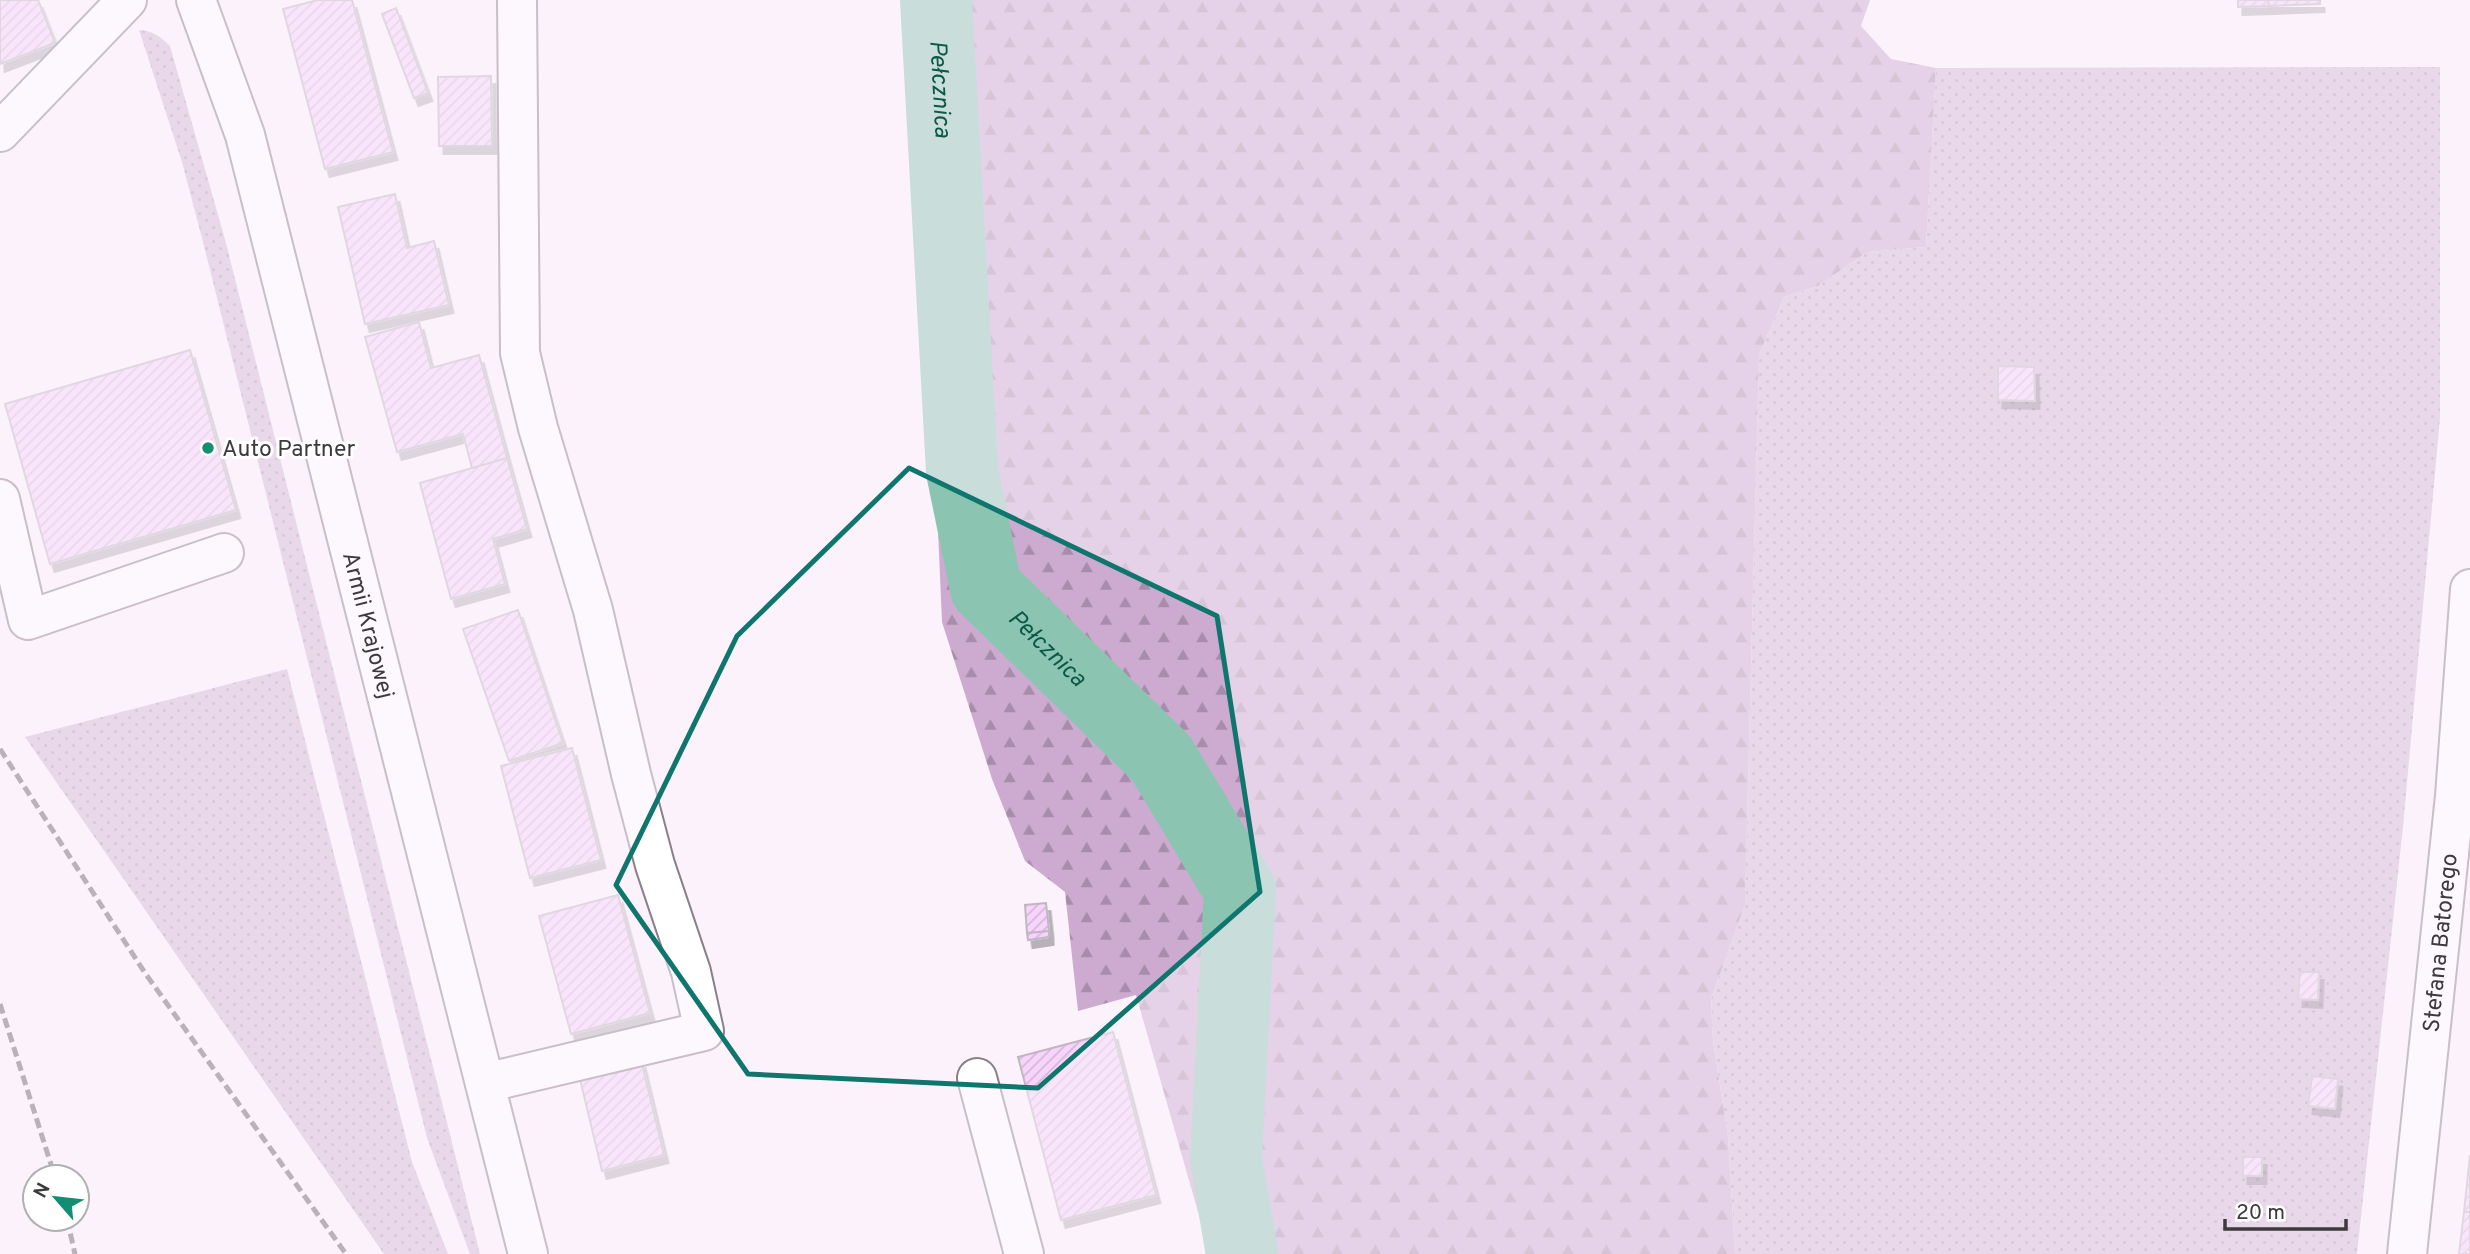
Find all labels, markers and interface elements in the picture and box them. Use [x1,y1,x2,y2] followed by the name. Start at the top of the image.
[921,39,957,139] water label: Pełcznica
[222,436,356,465] place label: Auto Partner
[200,440,216,456] marker: Auto Partner
[334,549,399,702] street label: Armii Krajowej
[1001,604,1092,694] water label: Pełcznica
[2418,852,2466,1034] street label: Stefana Batorego
[21,1163,91,1233] north arrow
[29,1179,57,1203] text: N
[2225,1188,2346,1232] scale bar
[2236,1200,2285,1227] text: 20 m

